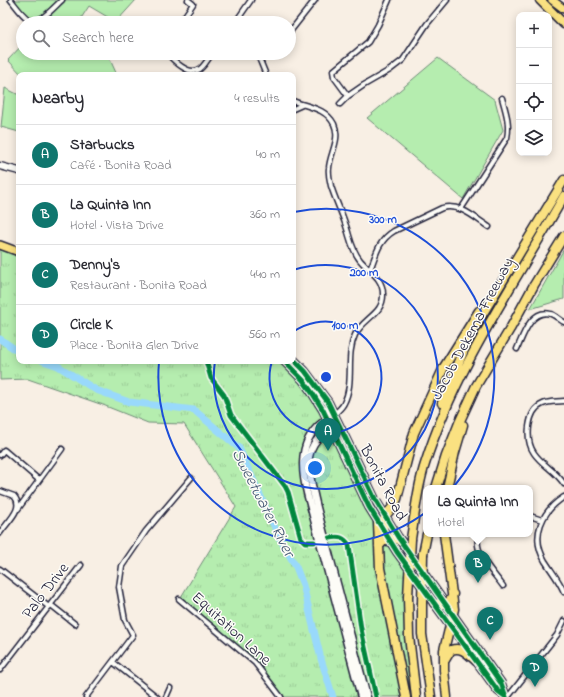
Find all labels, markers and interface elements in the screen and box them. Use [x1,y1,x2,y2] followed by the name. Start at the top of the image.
[516,12,552,156] map controls
[516,12,552,48] button: +
[16,16,296,60] search box
[30,27,52,49] icon: search
[62,27,134,49] text: Search here
[516,48,552,84] button: −
[516,84,552,120] button: locate
[32,86,84,111] text: Nearby
[234,89,280,108] text: 4 results
[516,120,552,156] button: layers
[70,134,135,156] text: Starbucks
[41,145,49,164] text: A
[256,145,280,164] text: 40 m
[70,156,172,175] text: Café · Bonita Road
[70,194,151,216] text: La Quinta Inn
[41,205,49,224] text: B
[250,205,280,224] text: 360 m
[368,211,398,229] text: 300 m
[70,216,163,235] text: Hotel · Vista Drive
[425,253,521,405] street label: Jacob Dekema Freeway
[70,254,120,276] text: Denny's
[349,264,379,282] text: 200 m
[41,265,49,284] text: C
[250,265,280,284] text: 440 m
[70,276,207,295] text: Restaurant · Bonita Road
[70,314,113,336] text: Circle K
[332,317,359,335] text: 100 m
[40,325,50,344] text: D
[248,325,280,344] text: 560 m
[70,336,199,355] text: Place · Bonita Glen Drive
[319,370,333,384] centre of rings
[315,418,341,451] pin: A
[353,440,413,525] street label: Bonita Road
[225,444,302,564] water label: Sweetwater River
[305,458,325,478] your location
[423,485,533,537] popup
[438,491,518,513] text: La Quinta Inn
[438,513,464,532] text: Hotel
[465,550,491,583] pin: B
[16,557,76,624] street label: Palo Drive
[186,586,277,672] street label: Equitation Lane
[477,607,503,640] pin: C
[522,654,548,687] pin: D

